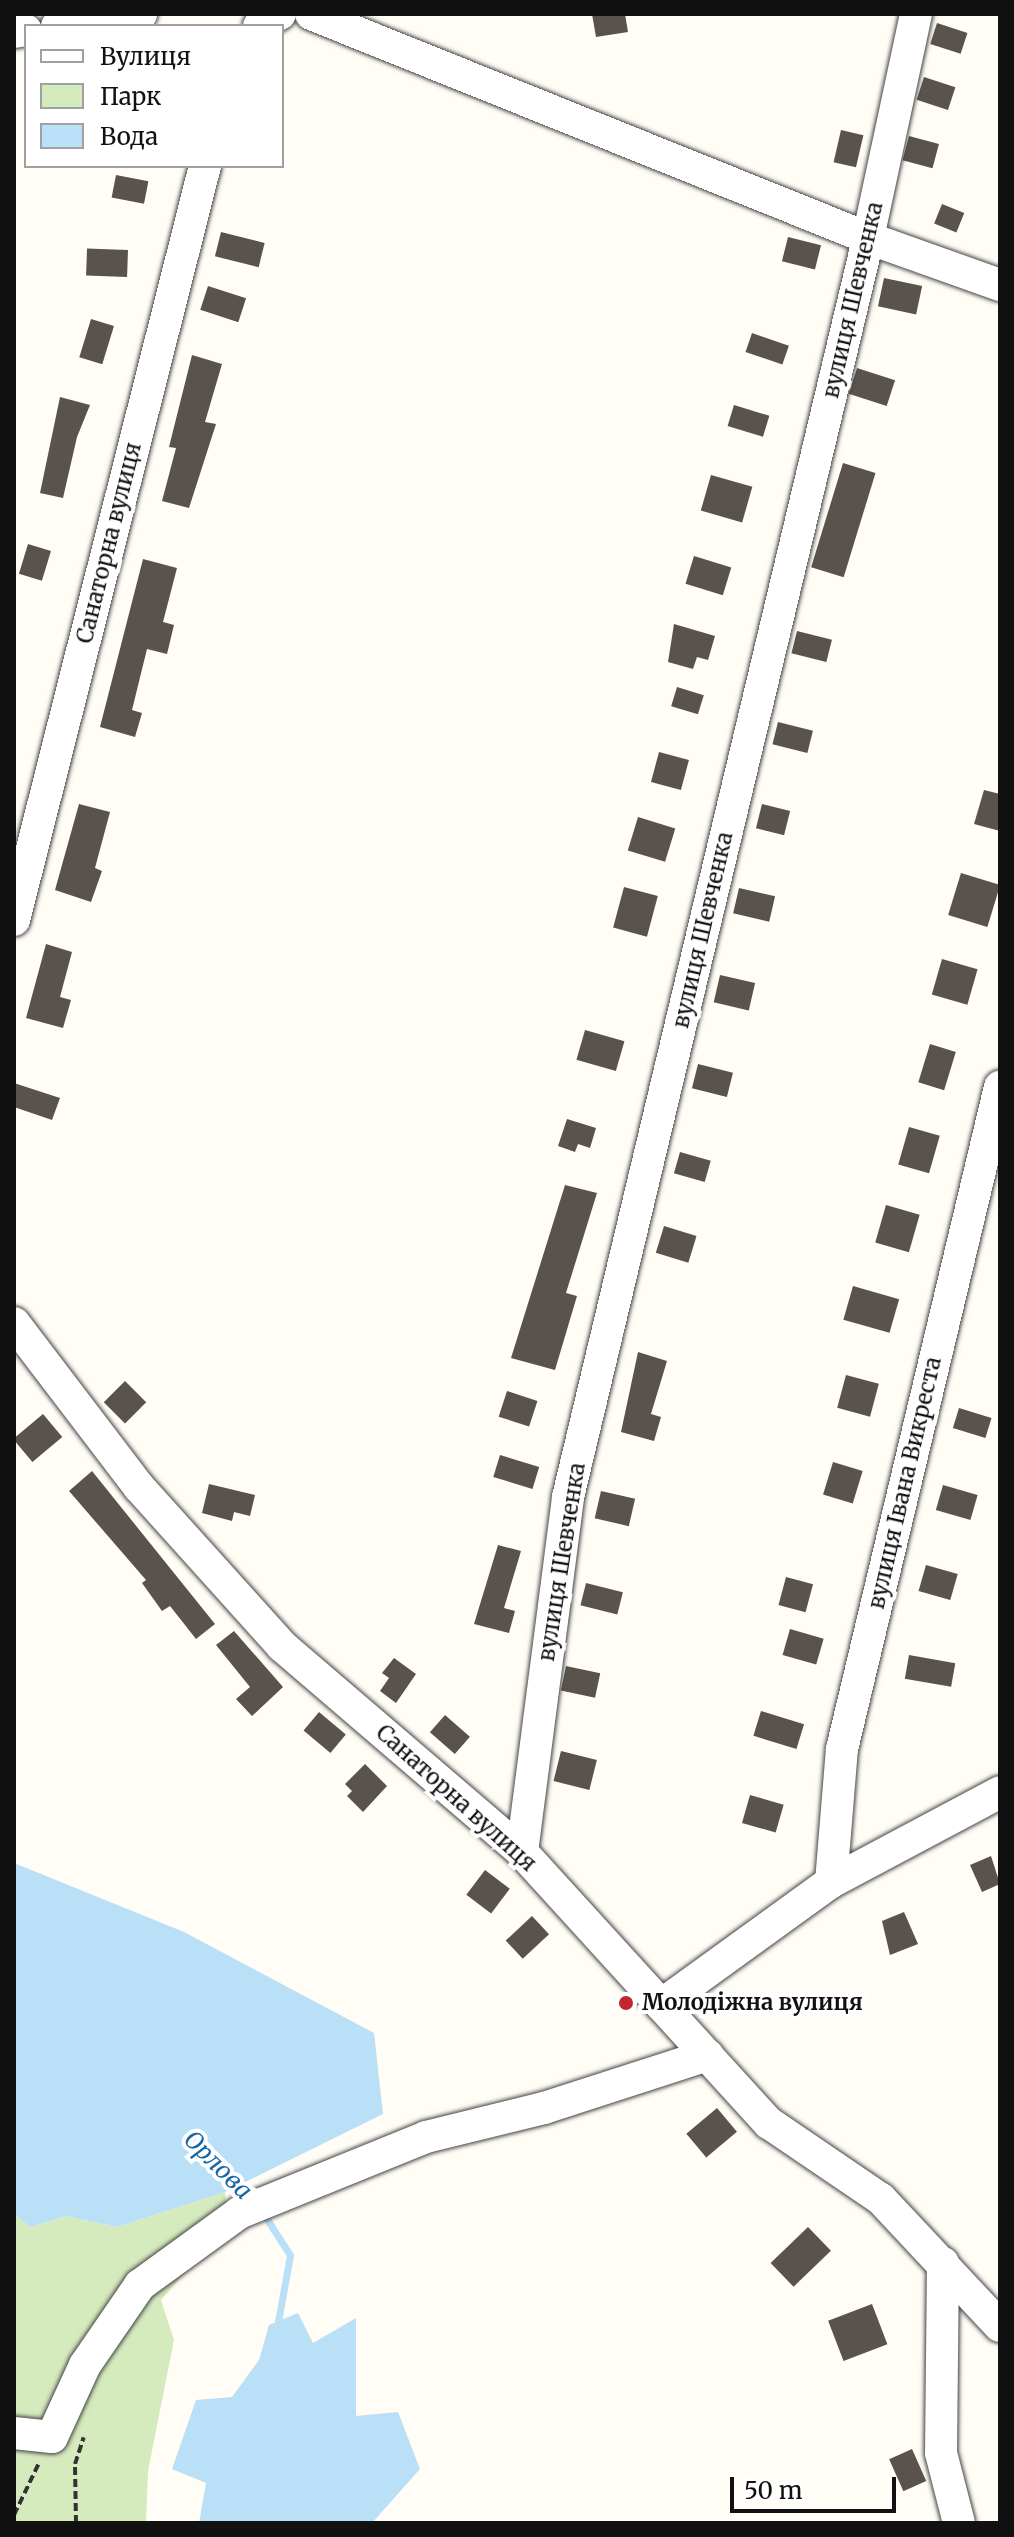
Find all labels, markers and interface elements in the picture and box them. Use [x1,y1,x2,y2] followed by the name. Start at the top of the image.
[24,24,284,168] legend
[100,41,191,72] text: Вулиця
[100,81,161,112] text: Парк
[100,121,158,152] text: Вода
[818,199,888,401] street label: вулиця Шевченка
[71,440,147,646] street label: Санаторна вулиця
[668,829,738,1031] street label: вулиця Шевченка
[863,1354,947,1612] street label: вулиця Івана Викреста
[533,1461,591,1663] street label: вулиця Шевченка
[371,1719,541,1877] street label: Санаторна вулиця
[642,1990,863,2016] place label: Молодіжна вулиця
[617,1994,635,2012] marker: Молодіжна вулиця
[178,2125,258,2205] water label: Орлова
[734,2461,900,2511] scale bar
[744,2475,803,2506] text: 50 m

